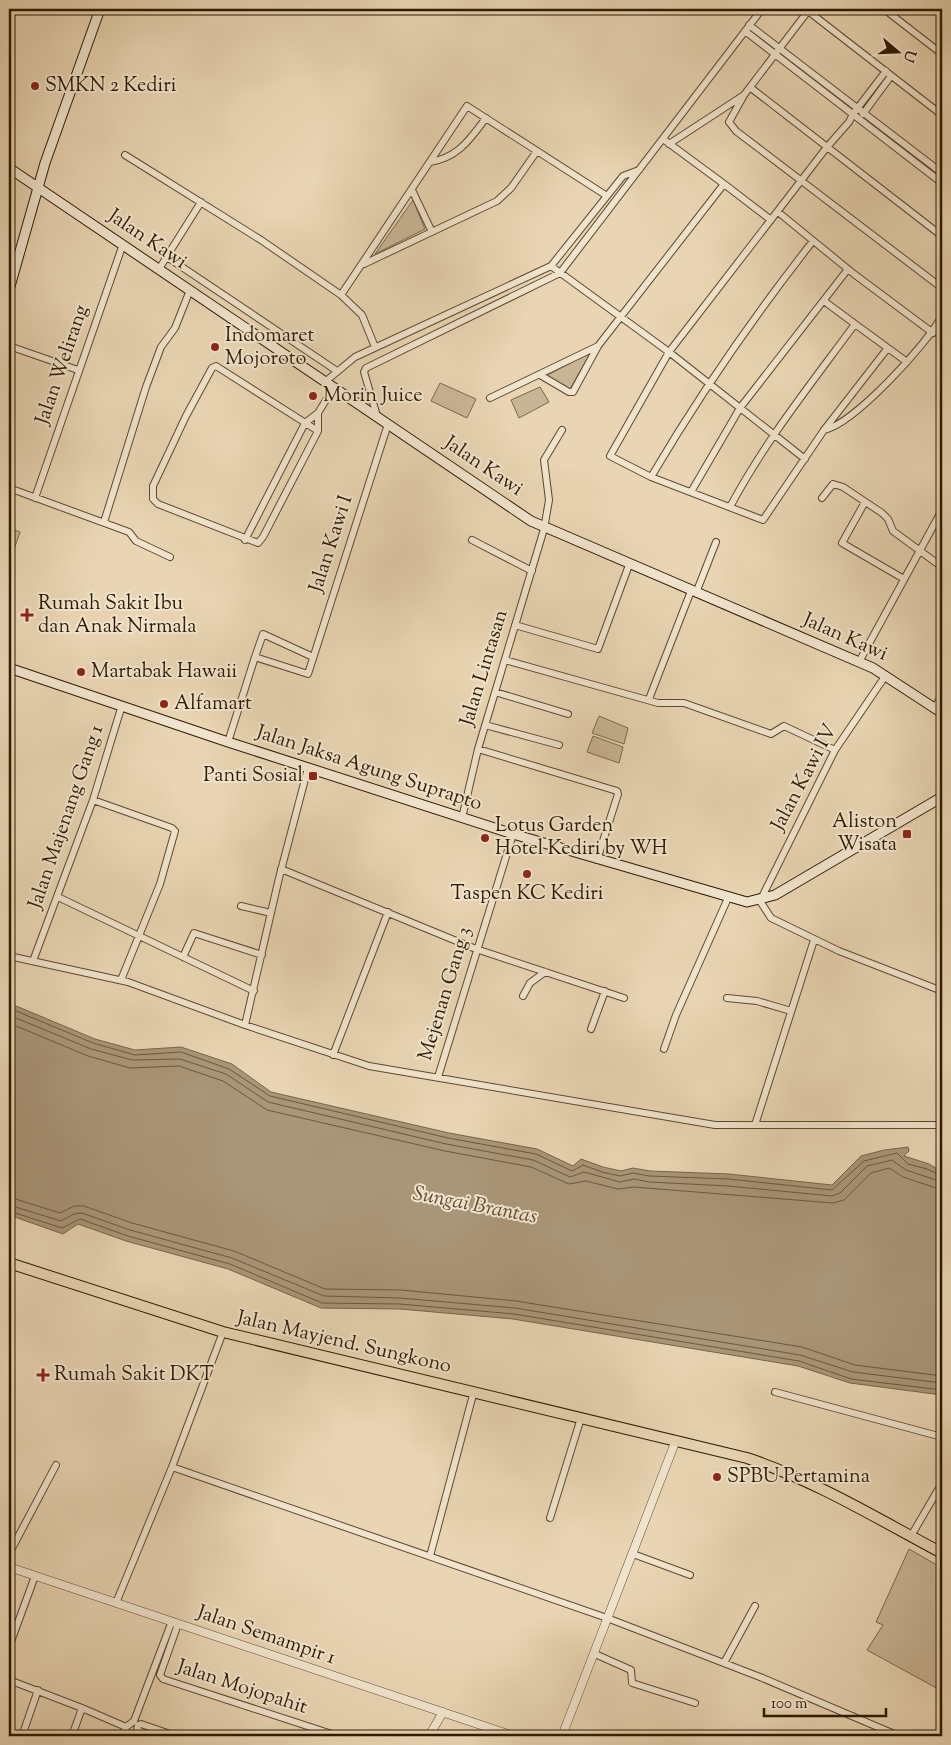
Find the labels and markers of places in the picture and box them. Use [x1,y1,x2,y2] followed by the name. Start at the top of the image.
[45,72,177,101] place label: SMKN 2 Kediri
[29,80,41,92] marker: SMKN 2 Kediri
[225,322,314,374] place label: Indomaret Mojoroto
[209,341,221,353] marker: Indomaret Mojoroto
[323,382,423,411] place label: Morin Juice
[307,390,319,402] marker: Morin Juice
[38,590,197,642] place label: Rumah Sakit Ibu dan Anak Nirmala
[20,608,34,622] marker: Rumah Sakit Ibu dan Anak Nirmala
[91,658,238,687] place label: Martabak Hawaii
[75,666,87,678] marker: Martabak Hawaii
[174,690,252,719] place label: Alfamart
[158,698,170,710] marker: Alfamart
[203,762,303,791] place label: Panti Sosial
[307,770,319,782] marker: Panti Sosial
[832,808,897,860] place label: Aliston Wisata
[495,812,668,864] place label: Lotus Garden Hotel Kediri by WH
[901,828,913,840] marker: Aliston Wisata
[479,832,491,844] marker: Lotus Garden Hotel Kediri by WH
[521,868,533,880] marker: Taspen KC Kediri
[451,880,604,909] place label: Taspen KC Kediri
[54,1361,214,1390] place label: Rumah Sakit DKT
[36,1368,50,1382] marker: Rumah Sakit DKT
[727,1463,870,1492] place label: SPBU Pertamina
[711,1471,723,1483] marker: SPBU Pertamina

